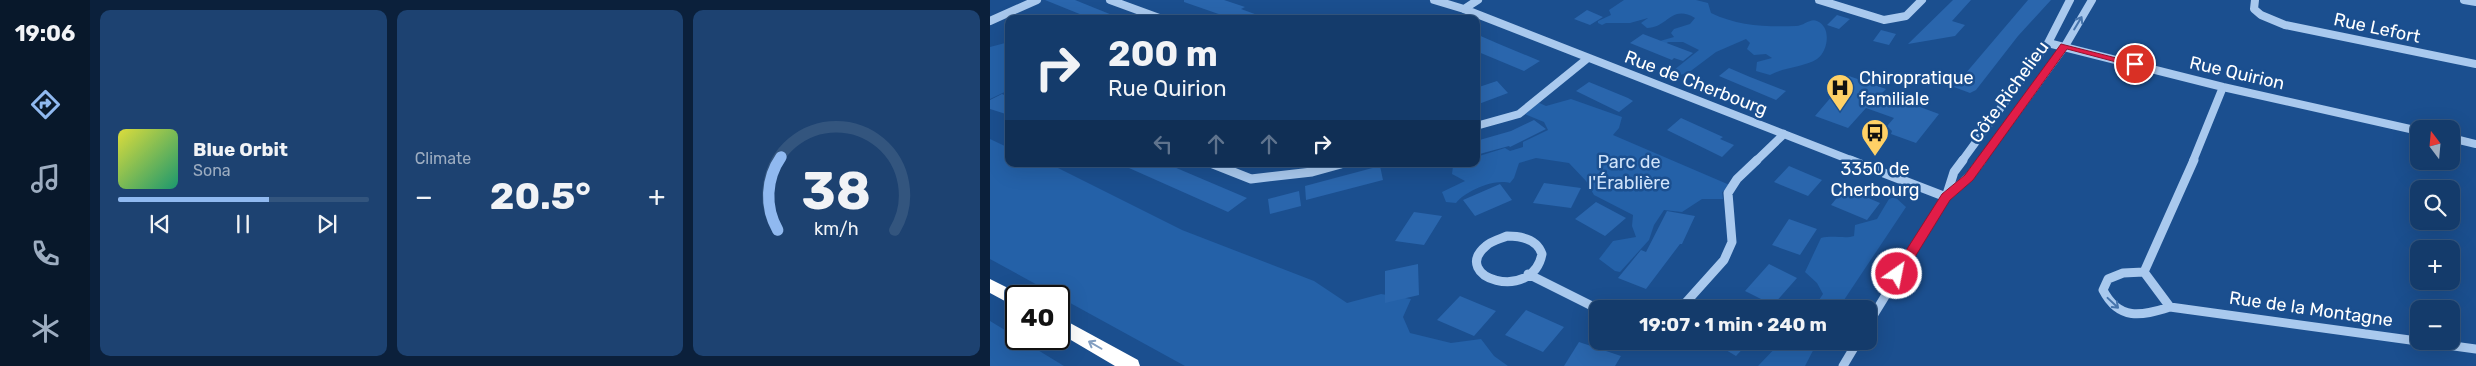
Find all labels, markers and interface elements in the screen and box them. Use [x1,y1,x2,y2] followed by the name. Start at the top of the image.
[2332,8,2422,48] street label: Rue Lefort
[2074,16,2084,30] one-way arrow
[15,20,75,47] text: 19:06
[1108,33,1218,75] text: 200 m
[1025,35,1090,100] icon: right
[1965,37,2053,147] street label: Côte Richelieu
[2114,43,2156,85] pin
[1621,46,1771,120] street label: Rue de Cherbourg
[2121,50,2149,78] icon: arrive
[2187,51,2287,95] street label: Rue Quirion
[1859,67,1974,110] place label: Chiropratique familiale
[1825,73,1855,112] hospital icon: Chiropratique familiale
[1108,75,1226,102] text: Rue Quirion
[28,87,63,122] icon: directions
[1860,118,1890,157] bus stop icon: 3350 de Cherbourg
[2410,120,2460,170] north arrow
[2410,120,2460,350] map controls
[1149,130,1177,158] icon: left
[1202,130,1230,158] icon: ahead
[1255,130,1283,158] icon: ahead
[1308,130,1336,158] icon: right
[193,138,288,161] text: Blue Orbit
[415,149,471,168] text: Climate
[1588,151,1670,194] park label: Parc de l'Érablière
[1830,158,1920,201] place label: 3350 de Cherbourg
[802,160,871,222] text: 38
[28,161,63,196] icon: music
[193,161,231,180] text: Sona
[490,173,591,219] text: 20.5°
[415,180,433,213] text: −
[648,180,665,213] text: +
[2410,180,2460,230] button: search
[146,210,174,238] icon: previous
[229,210,257,238] icon: pause
[313,210,341,238] icon: next
[814,218,859,239] text: km/h
[28,236,63,271] icon: phone
[2410,240,2460,290] button: +
[1870,247,1922,299] position arrow
[1005,285,1070,350] speed limit sign: 40
[2228,287,2394,331] street label: Rue de la Montagne
[2106,297,2119,309] one-way arrow
[2410,300,2460,350] button: −
[28,311,63,346] icon: climate
[1639,313,1827,336] text: 19:07 · 1 min · 240 m
[1088,340,1103,349] one-way arrow

